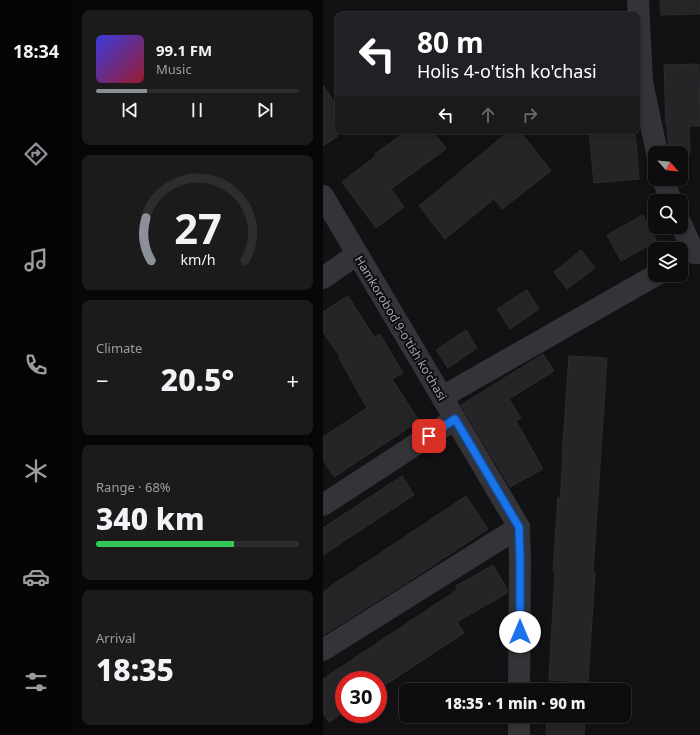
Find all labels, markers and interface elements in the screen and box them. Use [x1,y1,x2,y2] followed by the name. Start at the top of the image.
[417,23,484,61] text: 80 m
[351,28,403,80] icon: left
[13,39,59,63] text: 18:34
[156,40,212,60] text: 99.1 FM
[417,59,597,83] text: Holis 4-o'tish ko'chasi
[156,60,192,78] text: Music
[119,99,141,121] icon: previous
[186,99,208,121] icon: pause
[254,99,276,121] icon: next
[435,104,457,126] icon: left
[477,104,499,126] icon: ahead
[519,104,541,126] icon: right
[22,140,50,168] icon: directions
[648,146,688,186] north arrow
[648,146,688,282] map controls
[648,194,688,234] button: search
[174,199,221,255] text: 27
[648,242,688,282] button: layers
[22,246,50,274] icon: music
[180,249,215,268] text: km/h
[351,252,451,404] street label: Hamkorobod 9-o'tish ko'chasi
[96,339,142,357] text: Climate
[22,351,50,379] icon: phone
[161,359,234,400] text: 20.5°
[96,365,109,395] text: −
[286,365,299,395] text: +
[412,419,446,453] pin
[418,425,440,447] icon: arrive
[22,457,50,485] icon: climate
[96,478,171,496] text: Range · 68%
[96,498,205,539] text: 340 km
[22,563,50,591] icon: car
[499,611,541,653] position arrow
[96,629,136,647] text: Arrival
[96,649,174,690] text: 18:35
[22,668,50,696] icon: filters
[335,671,387,723] speed limit sign: 30
[444,693,586,713] text: 18:35 · 1 min · 90 m

